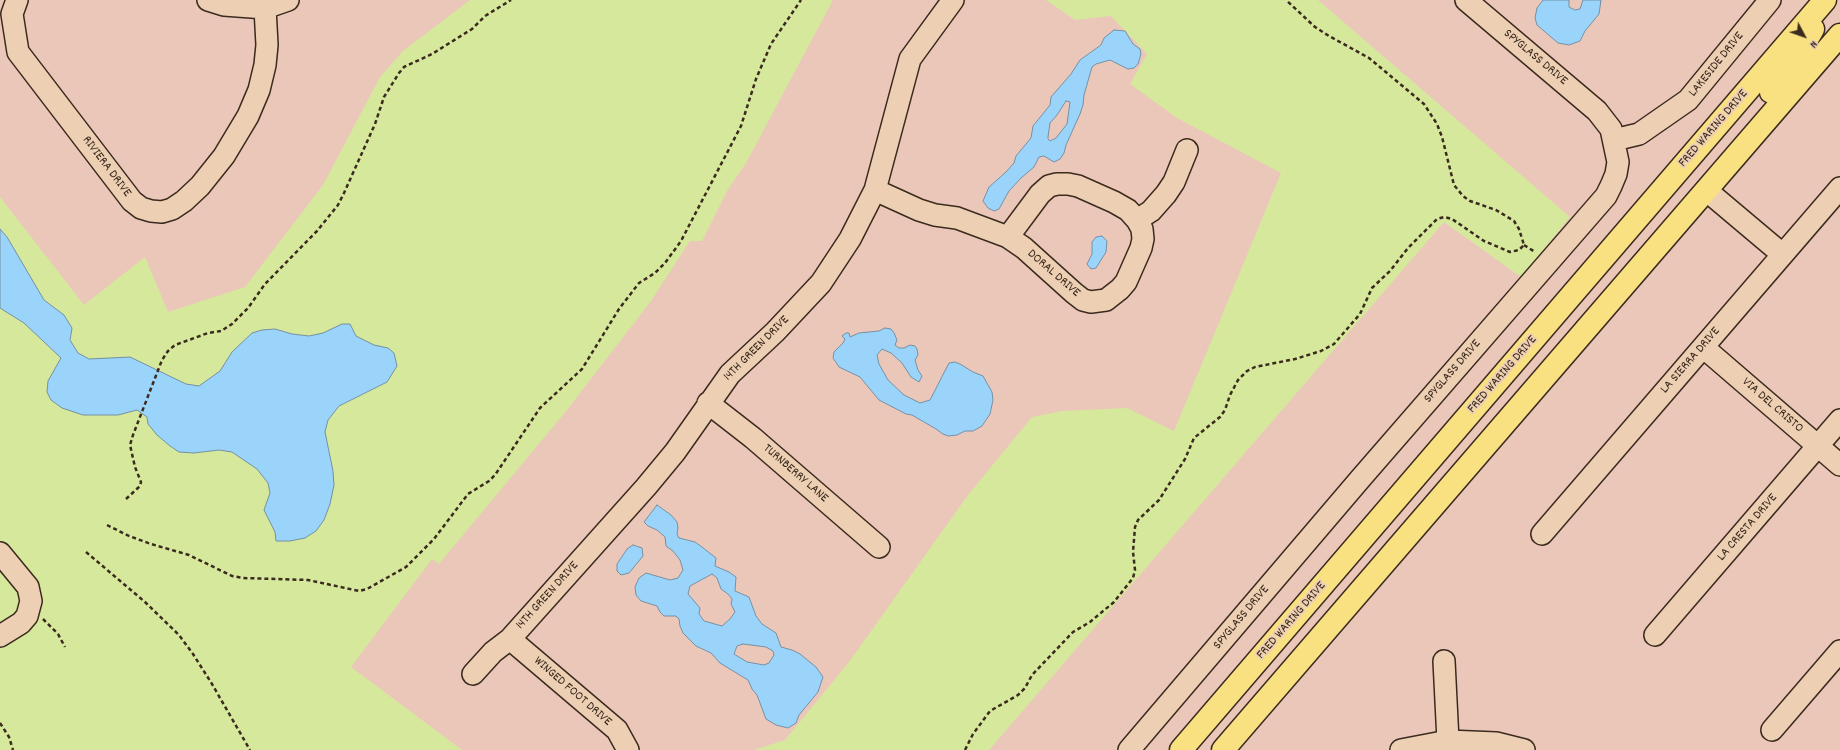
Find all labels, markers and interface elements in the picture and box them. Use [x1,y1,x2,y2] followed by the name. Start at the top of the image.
[1784,16,1824,56] north arrow
[1500,27,1570,89] street label: SPYGLASS DRIVE
[1686,29,1748,101] street label: LAKESIDE DRIVE
[1805,37,1821,51] text: N
[1676,87,1752,171] street label: FRED WARING DRIVE
[78,133,134,201] street label: RIVIERA DRIVE
[1023,247,1083,301] street label: DORAL DRIVE
[721,313,793,385] street label: 14TH GREEN DRIVE
[1658,325,1724,397] street label: LA SIERRA DRIVE
[1465,333,1541,417] street label: FRED WARING DRIVE
[1421,337,1485,407] street label: SPYGLASS DRIVE
[1738,375,1806,437] street label: VIA DEL CRISTO
[759,441,831,507] street label: TURNBERRY LANE
[1714,491,1782,565] street label: LA CRESTA DRIVE
[513,559,583,633] street label: 14TH GREEN DRIVE
[1254,579,1330,663] street label: FRED WARING DRIVE
[1211,583,1273,653] street label: SPYGLASS DRIVE
[530,654,614,730] street label: WINGED FOOT DRIVE

